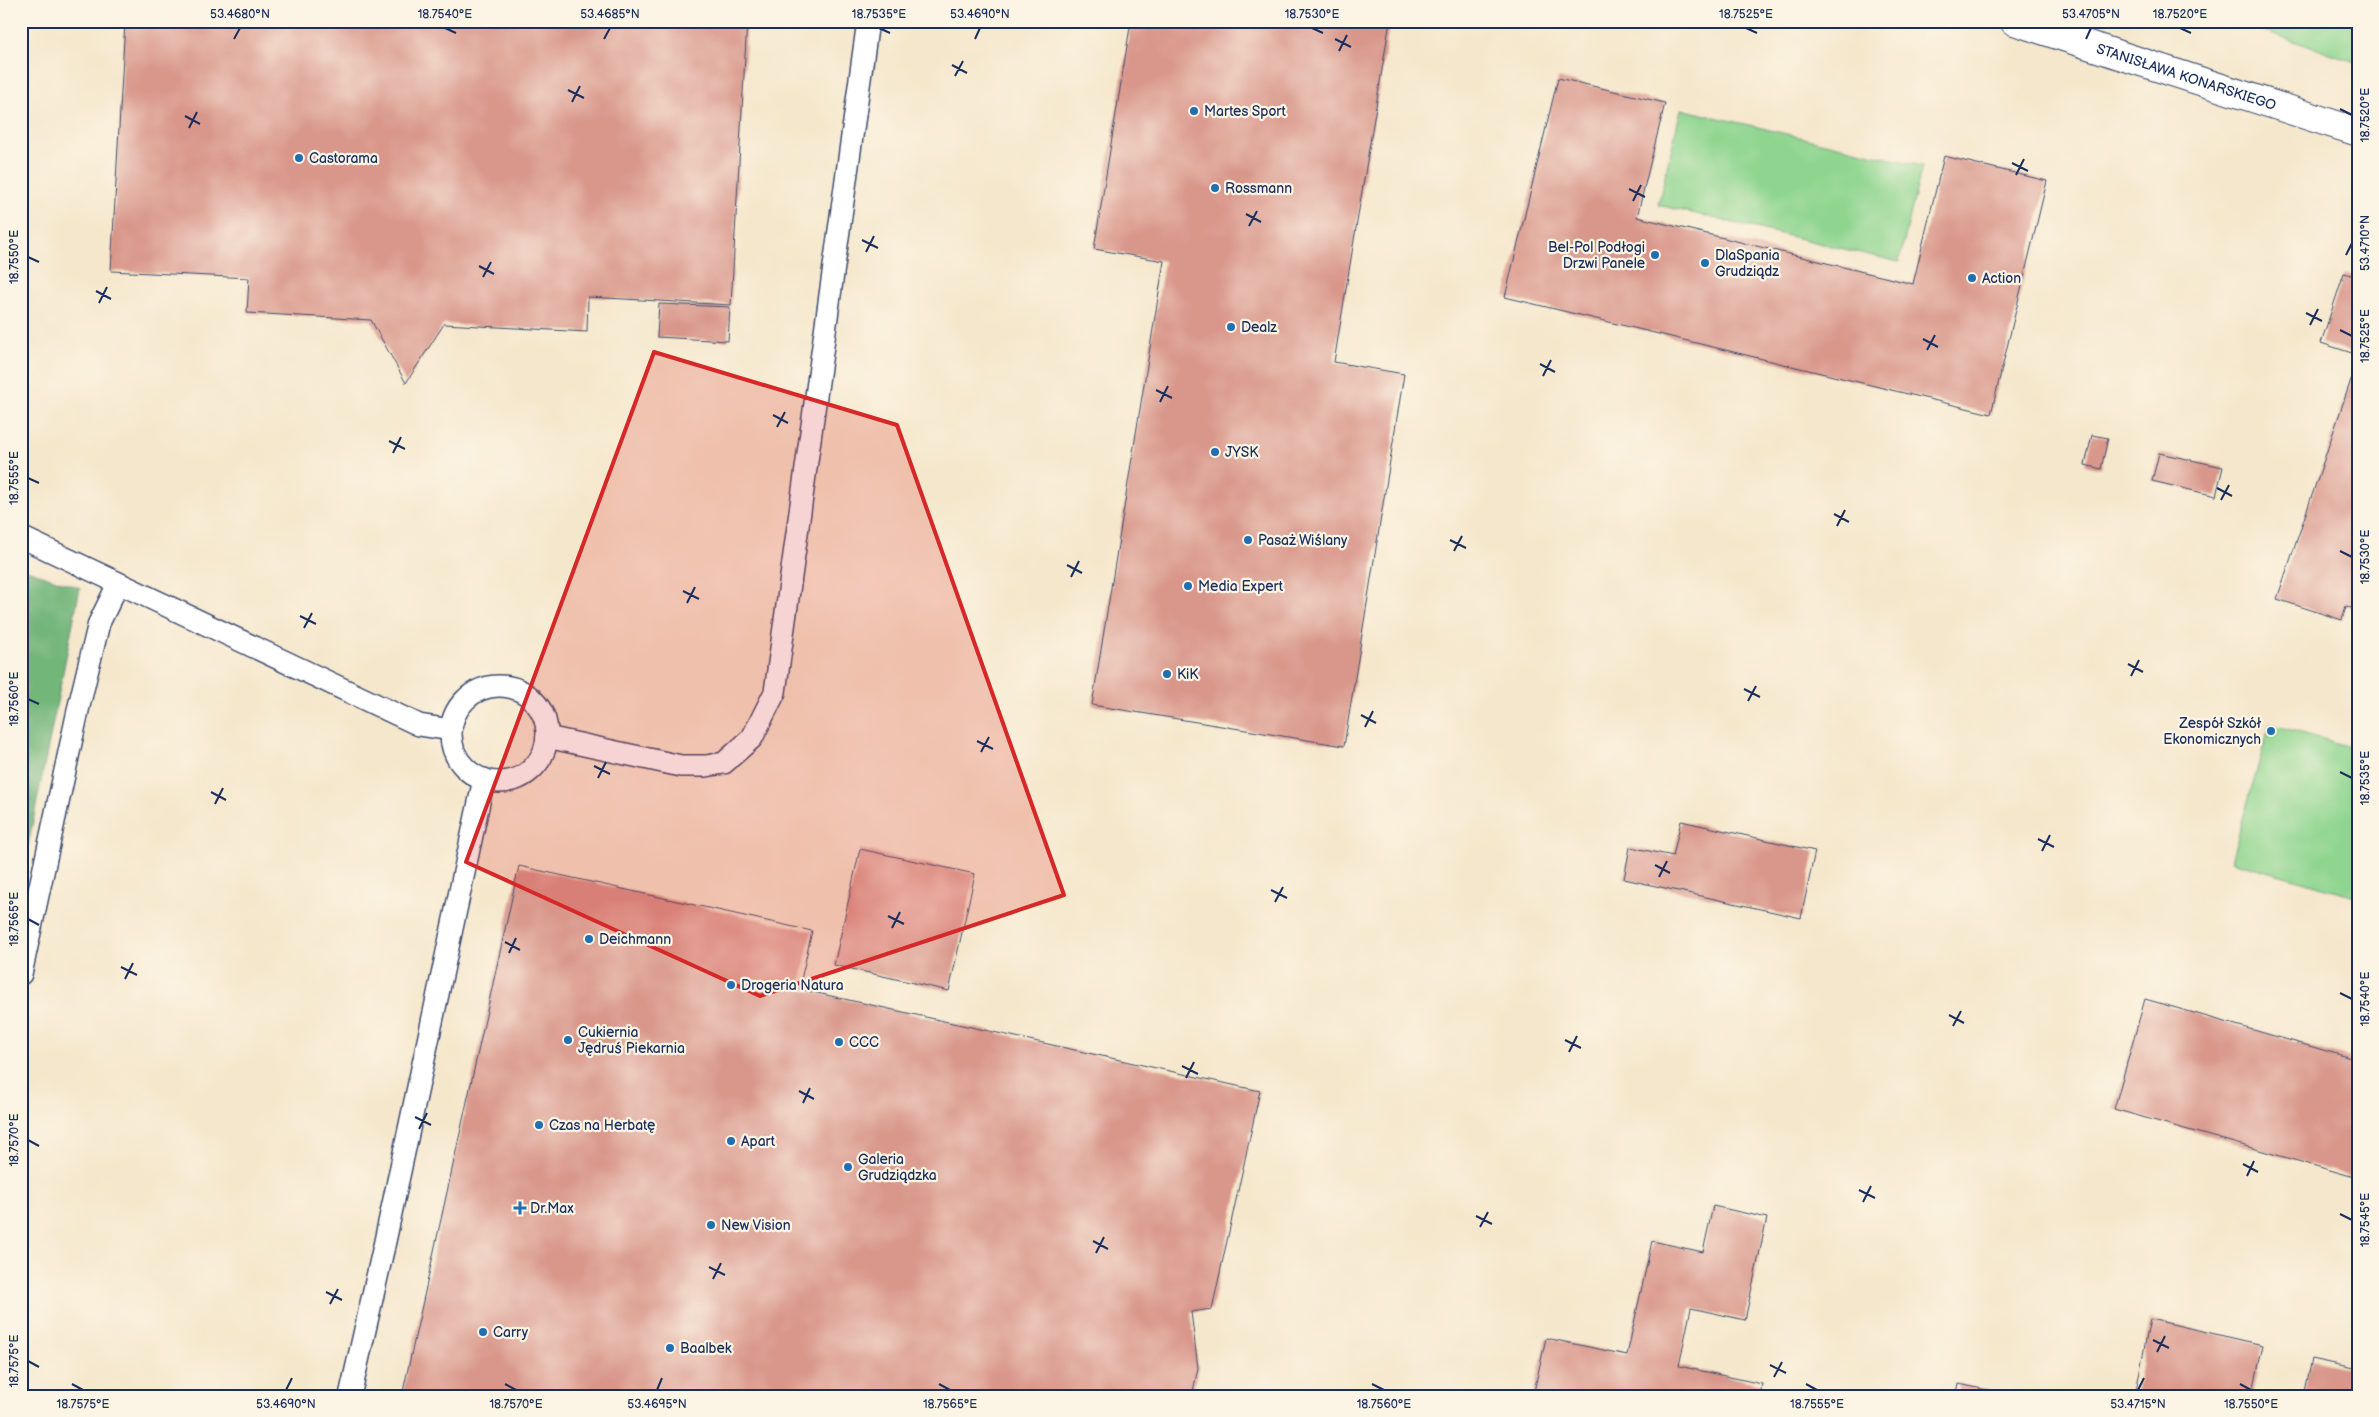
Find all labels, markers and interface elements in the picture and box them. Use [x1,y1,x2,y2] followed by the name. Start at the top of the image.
[210,7,270,22] text: 53.4680°N
[418,7,472,22] text: 18.7540°E
[580,7,640,22] text: 53.4685°N
[852,7,906,22] text: 18.7535°E
[950,7,1010,22] text: 53.4690°N
[1285,7,1339,22] text: 18.7530°E
[1719,7,1773,22] text: 18.7525°E
[2062,7,2120,22] text: 53.4705°N
[2153,7,2207,22] text: 18.7520°E
[2094,40,2278,114] street label: STANISŁAWA KONARSKIEGO
[2358,88,2373,142] text: 18.7520°E
[1204,103,1287,120] place label: Martes Sport
[1188,105,1200,117] marker: Martes Sport
[309,150,378,167] place label: Castorama
[293,152,305,164] marker: Castorama
[1225,180,1292,197] place label: Rossmann
[1209,182,1221,194] marker: Rossmann
[2358,215,2373,271] text: 53.4710°N
[7,230,22,284] text: 18.7550°E
[1548,239,1645,272] place label: Bel-Pol Podłogi Drzwi Panele
[1715,247,1780,280] place label: DlaSpania Grudziądz
[1649,249,1661,261] marker: Bel-Pol Podłogi Drzwi Panele
[1699,257,1711,269] marker: DlaSpania Grudziądz
[1982,270,2021,287] place label: Action
[1966,272,1978,284] marker: Action
[2358,309,2373,363] text: 18.7525°E
[1241,319,1277,336] place label: Dealz
[1225,321,1237,333] marker: Dealz
[1225,444,1259,461] place label: JYSK
[1209,446,1221,458] marker: JYSK
[7,451,22,505] text: 18.7555°E
[2358,530,2373,584] text: 18.7530°E
[1258,532,1348,549] place label: Pasaż Wiślany
[1242,534,1254,546] marker: Pasaż Wiślany
[1198,578,1284,595] place label: Media Expert
[1182,580,1194,592] marker: Media Expert
[1177,666,1199,683] place label: KiK
[1161,668,1173,680] marker: KiK
[7,672,22,726] text: 18.7560°E
[2163,715,2262,748] place label: Zespół Szkół Ekonomicznych
[2265,725,2277,737] marker: Zespół Szkół Ekonomicznych
[2358,751,2373,805] text: 18.7535°E
[7,892,22,946] text: 18.7565°E
[599,931,671,948] place label: Deichmann
[583,933,595,945] marker: Deichmann
[2358,972,2373,1026] text: 18.7540°E
[741,977,844,994] place label: Drogeria Natura
[725,979,737,991] marker: Drogeria Natura
[578,1024,685,1057] place label: Cukiernia Jędruś Piekarnia
[562,1034,574,1046] marker: Cukiernia Jędruś Piekarnia
[849,1034,879,1051] place label: CCC
[833,1036,845,1048] marker: CCC
[7,1113,22,1167] text: 18.7570°E
[549,1117,655,1134] place label: Czas na Herbatę
[533,1119,545,1131] marker: Czas na Herbatę
[741,1133,776,1150] place label: Apart
[725,1135,737,1147] marker: Apart
[858,1151,937,1184] place label: Galeria Grudziądzka
[842,1161,854,1173] marker: Galeria Grudziądzka
[2358,1193,2373,1247] text: 18.7545°E
[530,1200,574,1217] place label: Dr.Max
[514,1202,526,1214] marker: Dr.Max
[721,1217,791,1234] place label: New Vision
[705,1219,717,1231] marker: New Vision
[493,1324,529,1341] place label: Carry
[477,1326,489,1338] marker: Carry
[7,1335,22,1387] text: 18.7575°E
[680,1340,732,1357] place label: Baalbek
[664,1342,676,1354] marker: Baalbek
[57,1397,109,1412] text: 18.7575°E
[256,1397,316,1412] text: 53.4690°N
[489,1397,543,1412] text: 18.7570°E
[627,1397,687,1412] text: 53.4695°N
[923,1397,977,1412] text: 18.7565°E
[1357,1397,1411,1412] text: 18.7560°E
[1790,1397,1844,1412] text: 18.7555°E
[2110,1397,2166,1412] text: 53.4715°N
[2224,1397,2278,1412] text: 18.7550°E

